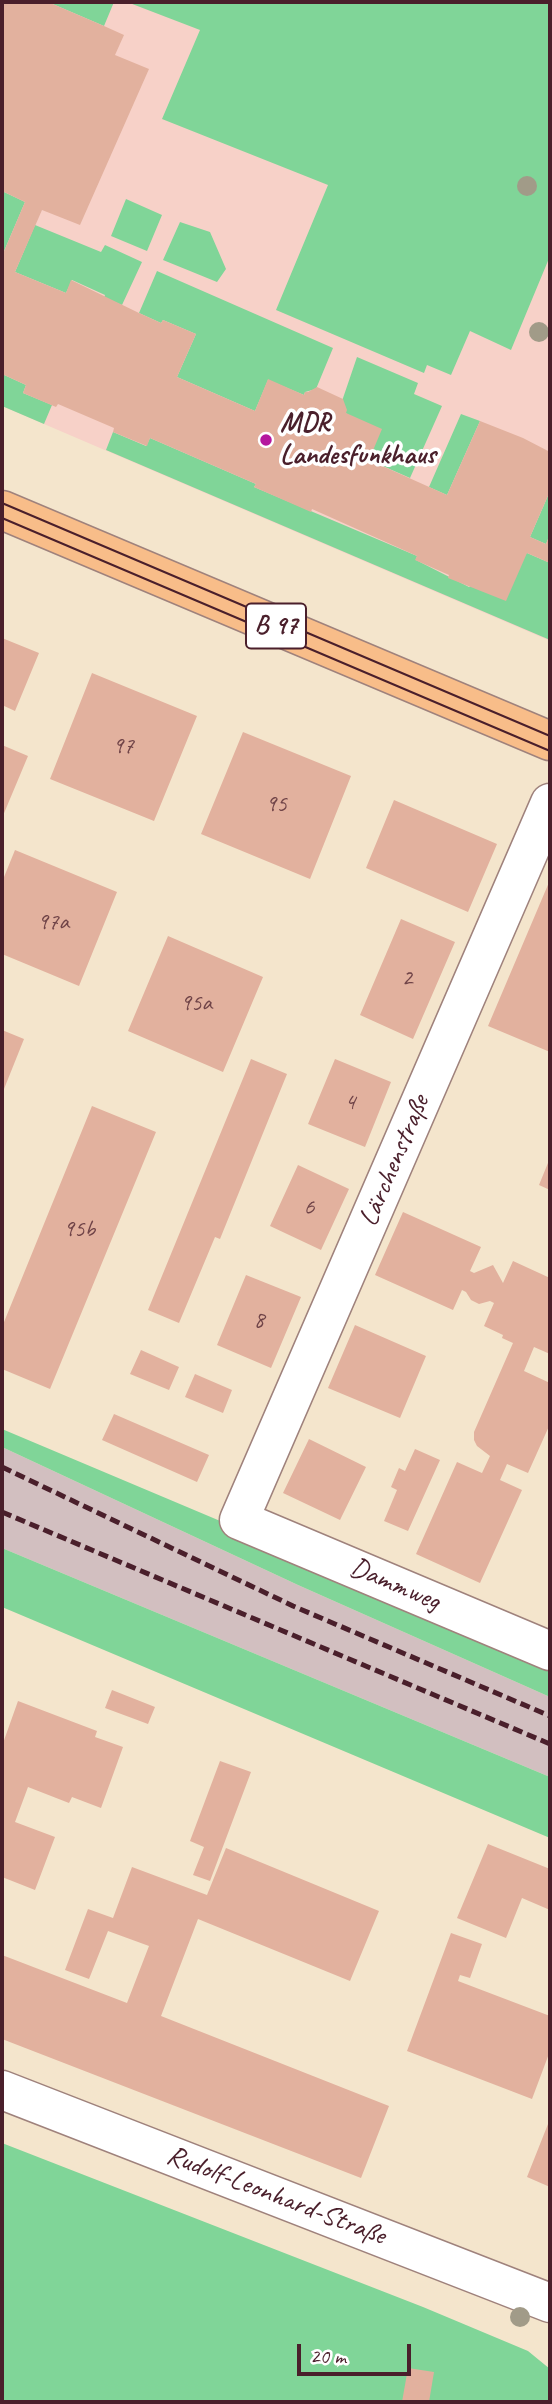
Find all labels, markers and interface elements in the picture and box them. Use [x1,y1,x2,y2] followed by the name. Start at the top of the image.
[280,407,436,473] place label: MDR Landesfunkhaus
[258,432,274,448] marker: MDR Landesfunkhaus
[246,604,306,648] road number: B 97
[112,733,134,761] house number: 97
[265,791,287,819] house number: 95
[37,909,69,937] house number: 97a
[402,965,412,993] house number: 2
[180,990,212,1018] house number: 95a
[345,1089,355,1117] house number: 4
[352,1091,438,1231] street label: Lärchenstraße
[304,1194,314,1222] house number: 6
[63,1216,95,1244] house number: 95b
[254,1307,264,1335] house number: 8
[345,1551,445,1619] street label: Dammweg
[162,2139,390,2253] street label: Rudolf-Leonhard-Straße
[300,2330,414,2374] scale bar
[310,2343,346,2369] text: 20 m

